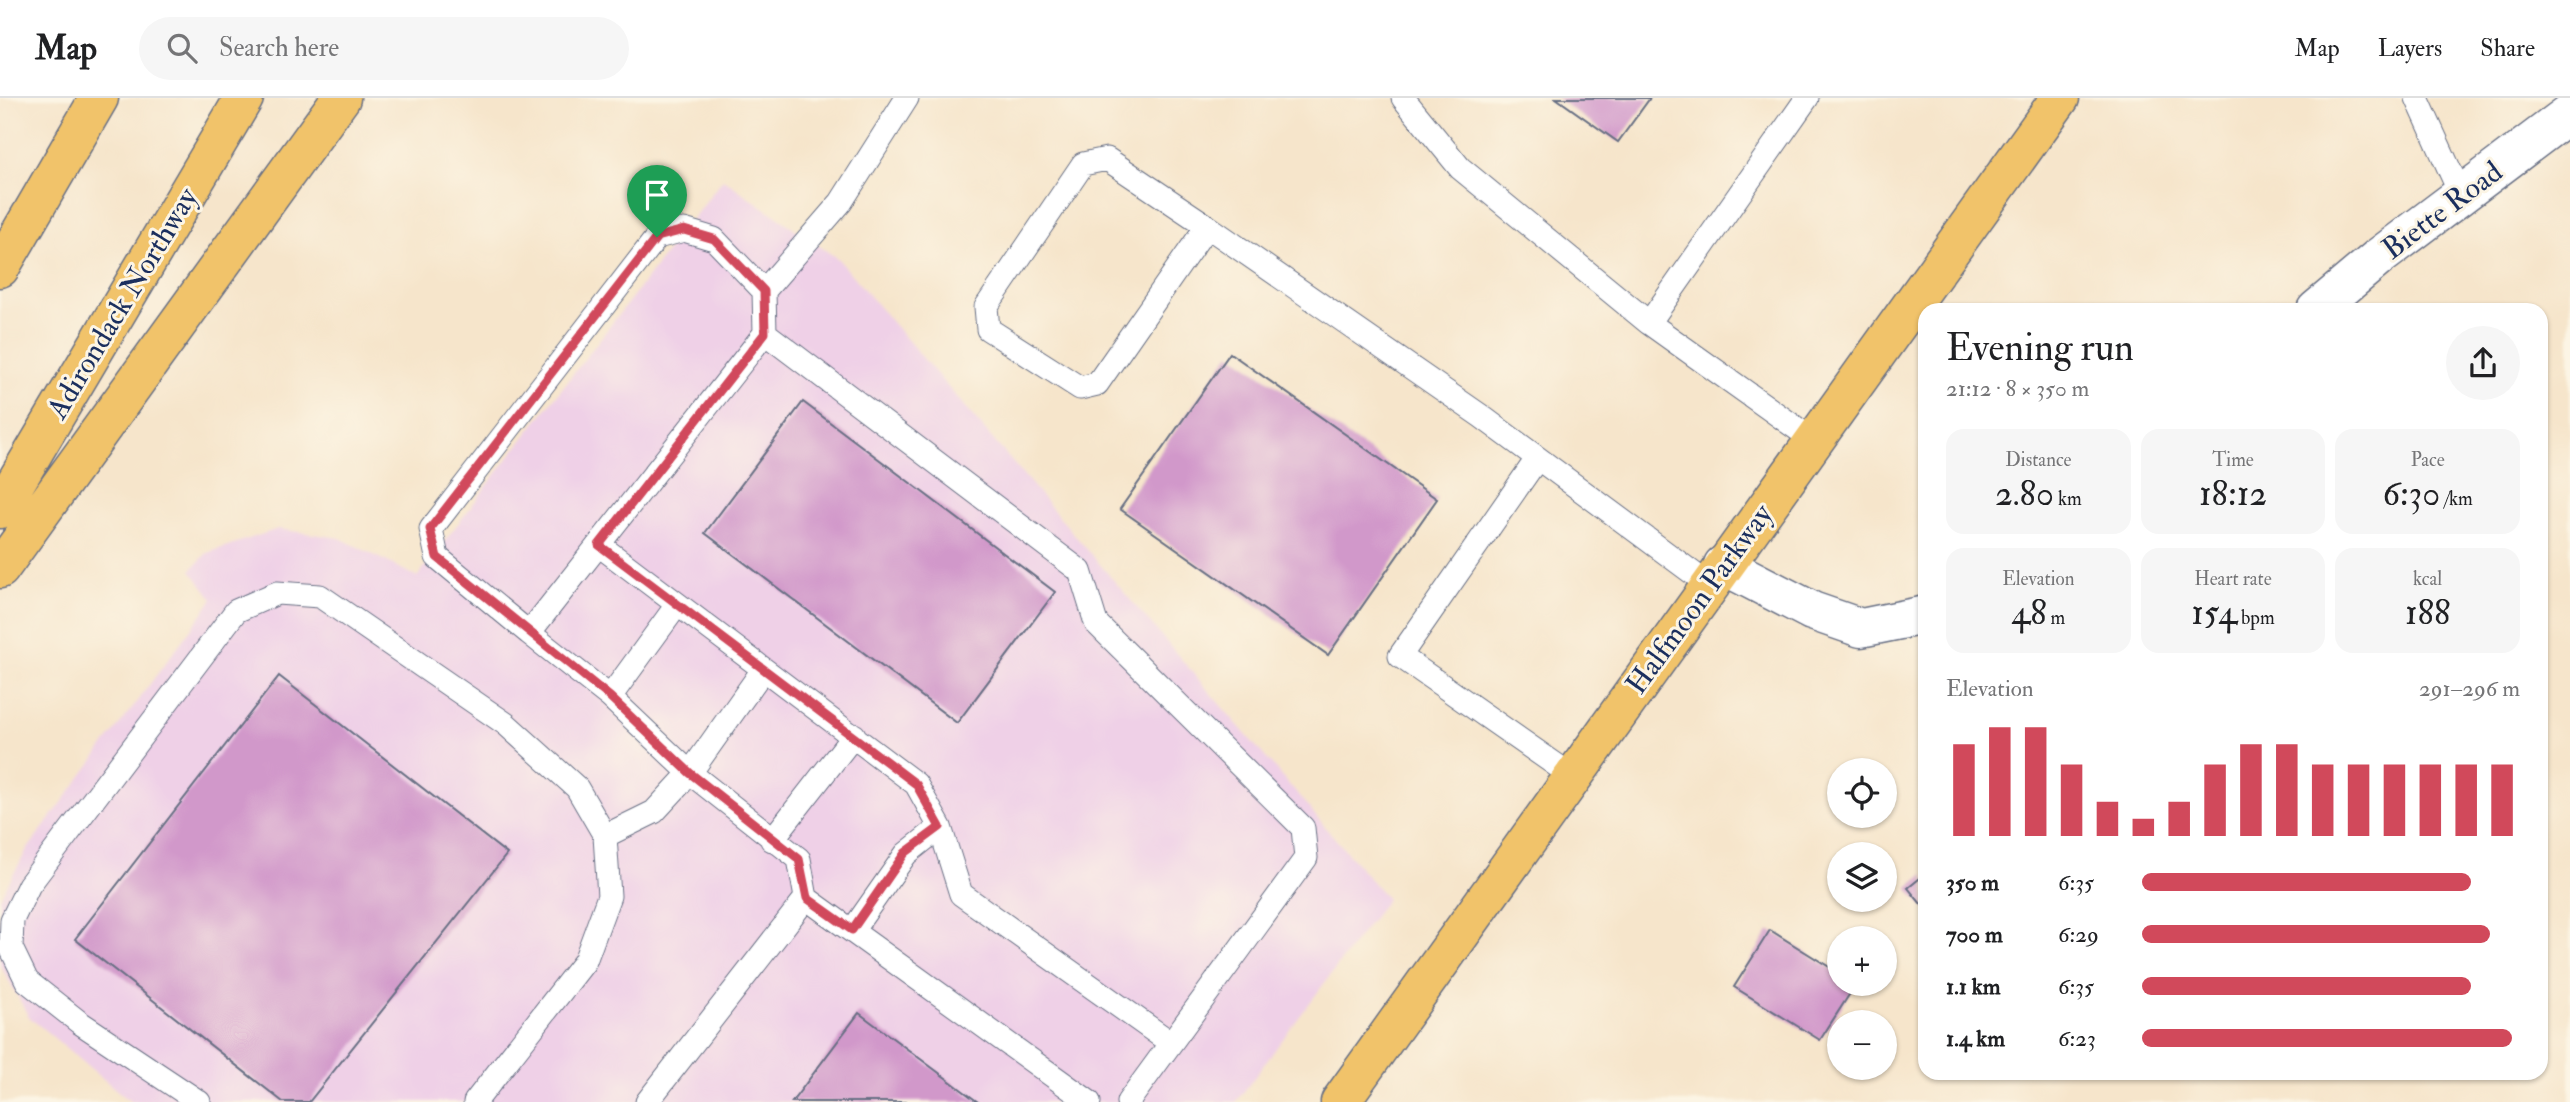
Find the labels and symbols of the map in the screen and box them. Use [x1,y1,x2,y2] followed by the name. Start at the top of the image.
[2375,153,2510,268] street label: Biette Road
[627,165,687,237] pin
[38,180,206,426] street label: Adirondack Northway
[1618,496,1781,702] street label: Halfmoon Parkway

